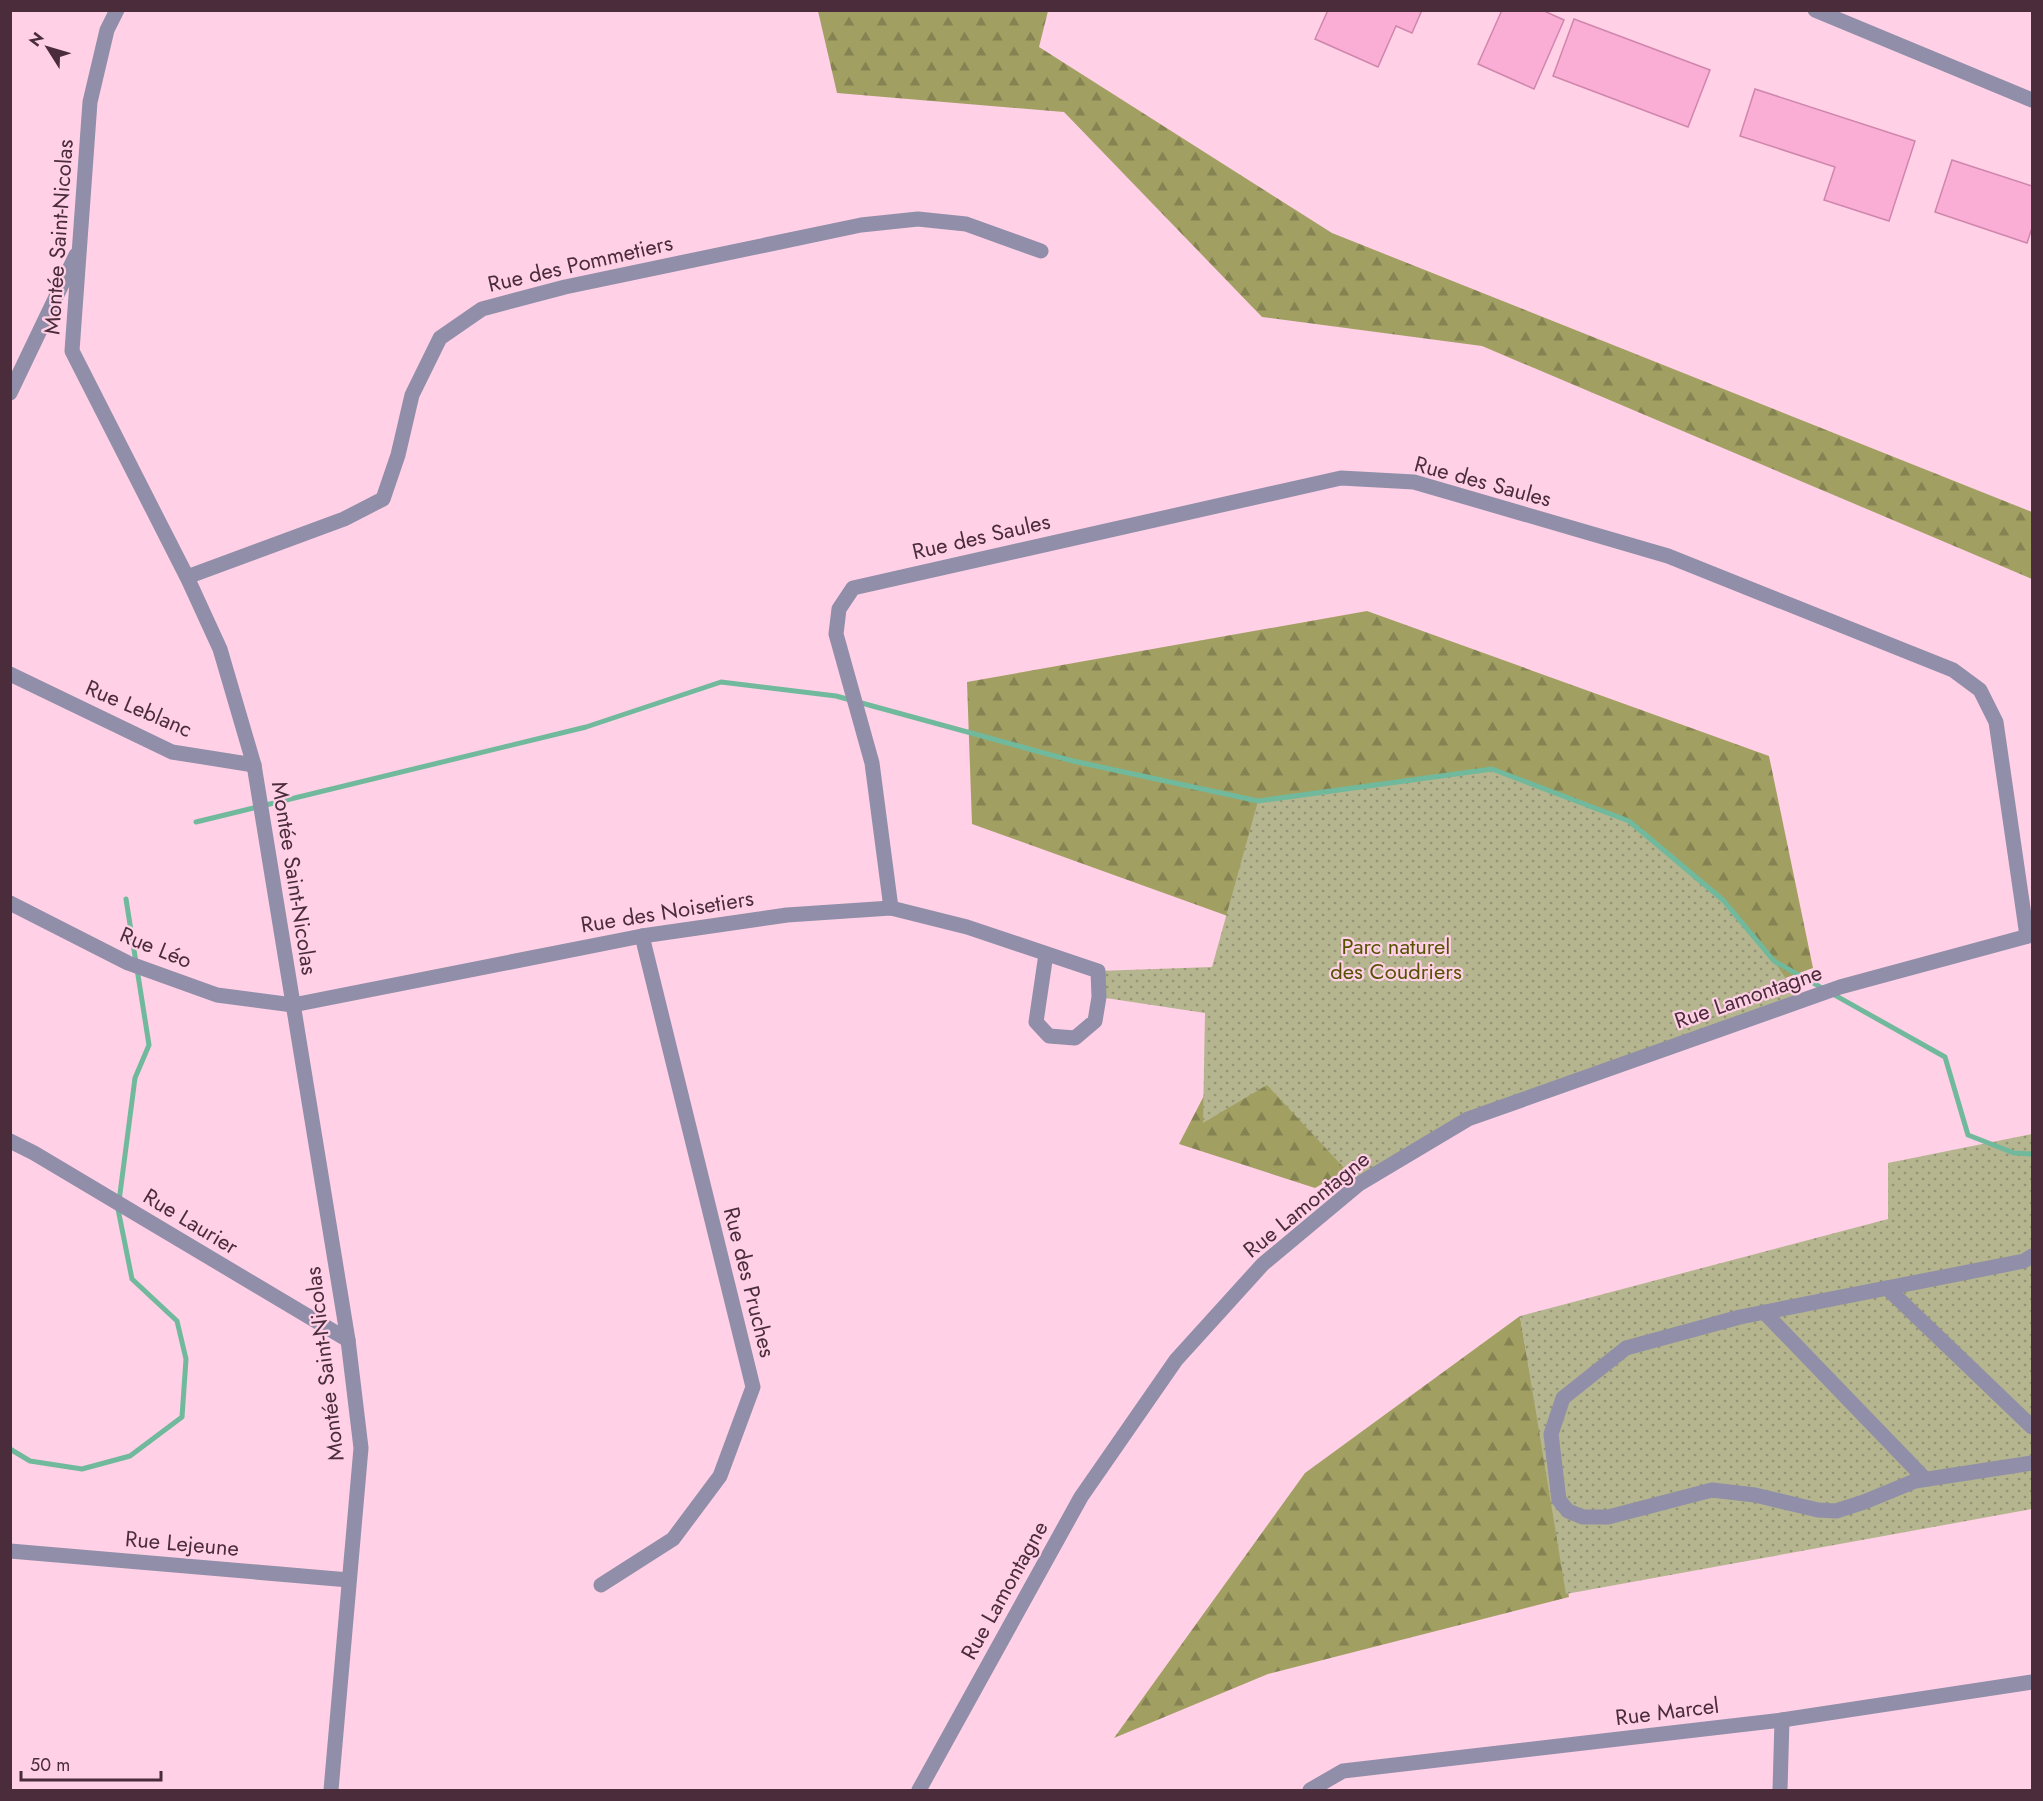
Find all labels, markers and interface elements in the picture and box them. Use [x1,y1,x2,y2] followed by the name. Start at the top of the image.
[18,18,78,78] north arrow
[23,27,49,51] text: N
[35,138,81,336] street label: Montée Saint-Nicolas
[484,226,676,300] street label: Rue des Pommetiers
[1411,447,1555,515] street label: Rue des Saules
[909,505,1053,567] street label: Rue des Saules
[81,671,197,745] street label: Rue Leblanc
[264,779,326,977] street label: Montée Saint-Nicolas
[578,881,756,940] street label: Rue des Noisetiers
[115,918,197,976] street label: Rue Léo
[1330,930,1462,987] park label: Parc naturel des Coudriers
[1670,956,1826,1036] street label: Rue Lamontagne
[1236,1143,1376,1265] street label: Rue Lamontagne
[137,1180,245,1262] street label: Rue Laurier
[716,1203,784,1361] street label: Rue des Pruches
[296,1265,352,1463] street label: Montée Saint-Nicolas
[953,1515,1055,1665] street label: Rue Lamontagne
[124,1522,240,1564] street label: Rue Lejeune
[1613,1689,1721,1733] street label: Rue Marcel
[21,1744,160,1782] scale bar
[30,1752,70,1778] text: 50 m

